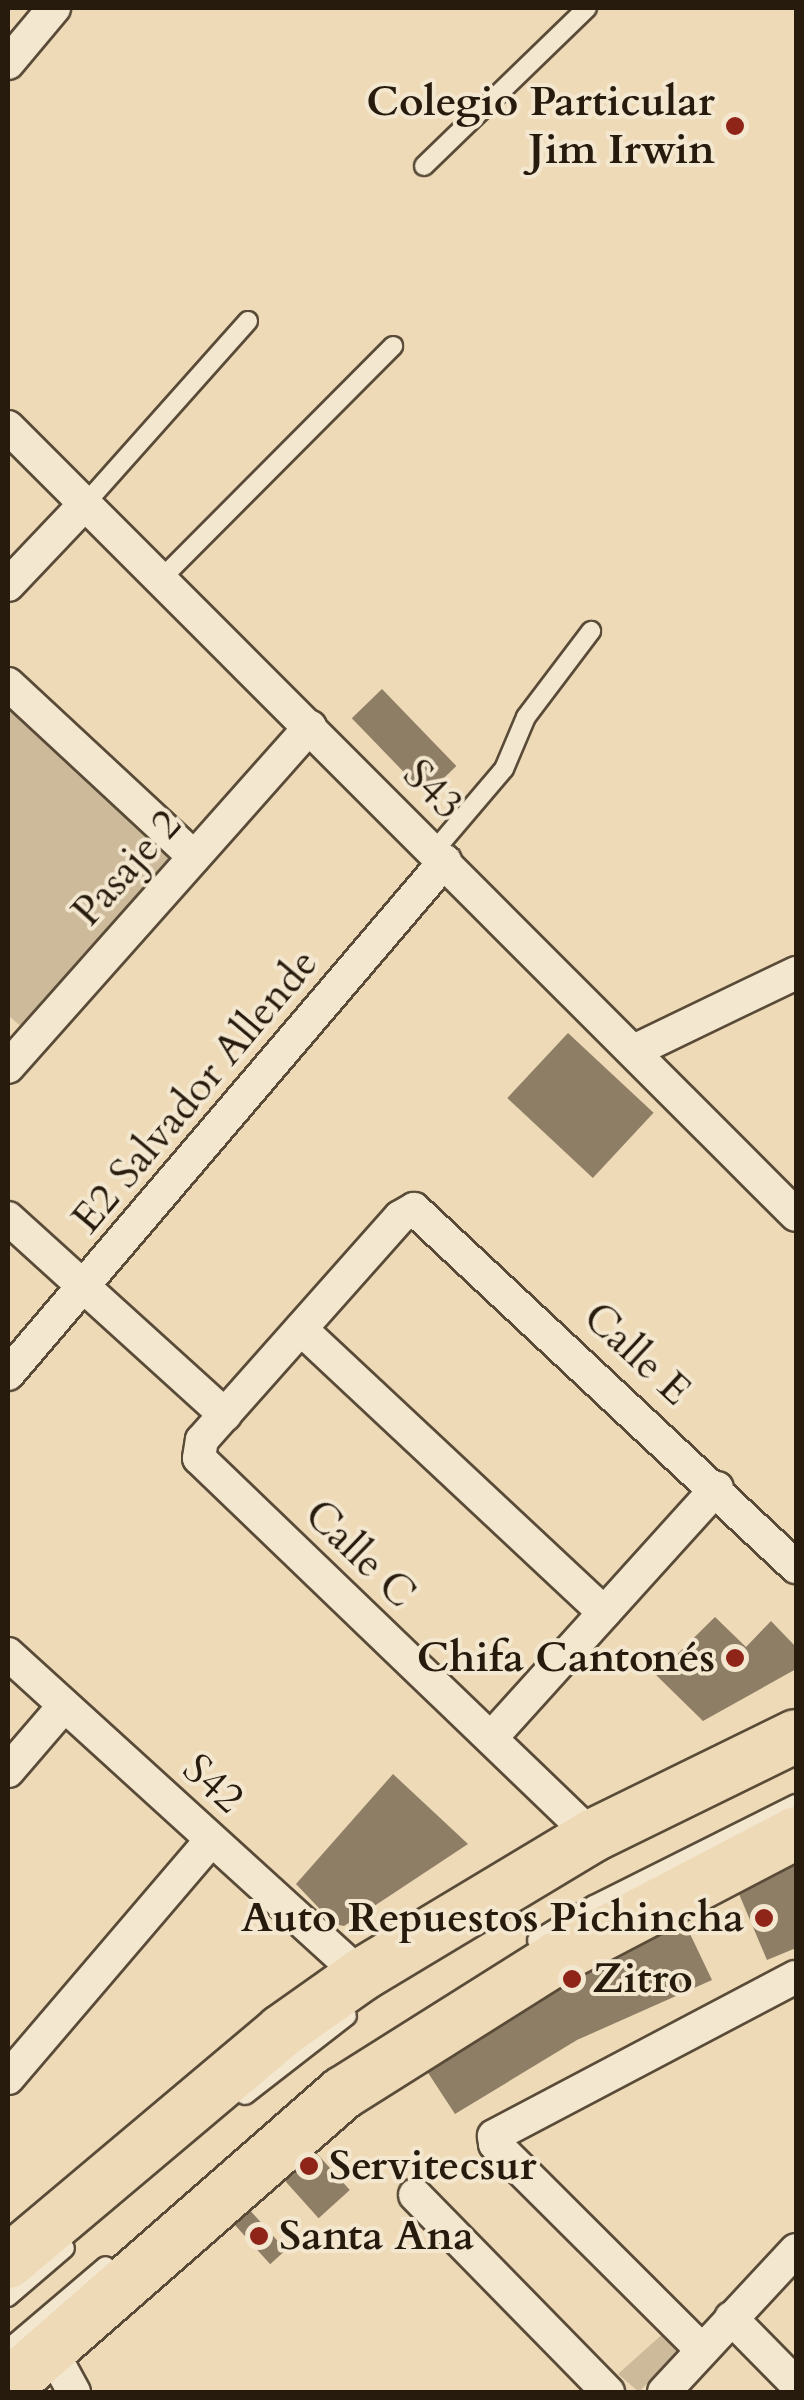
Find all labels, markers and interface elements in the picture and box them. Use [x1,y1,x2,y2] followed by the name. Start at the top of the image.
[366,77,715,175] place label: Colegio Particular Jim Irwin
[724,115,746,137] marker: Colegio Particular Jim Irwin
[393,750,473,830] street label: S43
[62,800,192,936] street label: Pasaje 2
[62,939,328,1243] street label: E2 Salvador Allende
[573,1292,701,1416] street label: Calle E
[294,1489,426,1619] street label: Calle C
[417,1633,715,1683] place label: Chifa Cantonés
[724,1647,746,1669] marker: Chifa Cantonés
[172,1744,254,1824] street label: S42
[241,1893,744,1943] place label: Auto Repuestos Pichincha
[753,1907,775,1929] marker: Auto Repuestos Pichincha
[592,1954,693,2004] place label: Zitro
[561,1968,583,1990] marker: Zitro
[329,2141,537,2191] place label: Servitecsur
[298,2155,320,2177] marker: Servitecsur
[279,2211,474,2261] place label: Santa Ana
[248,2225,270,2247] marker: Santa Ana

